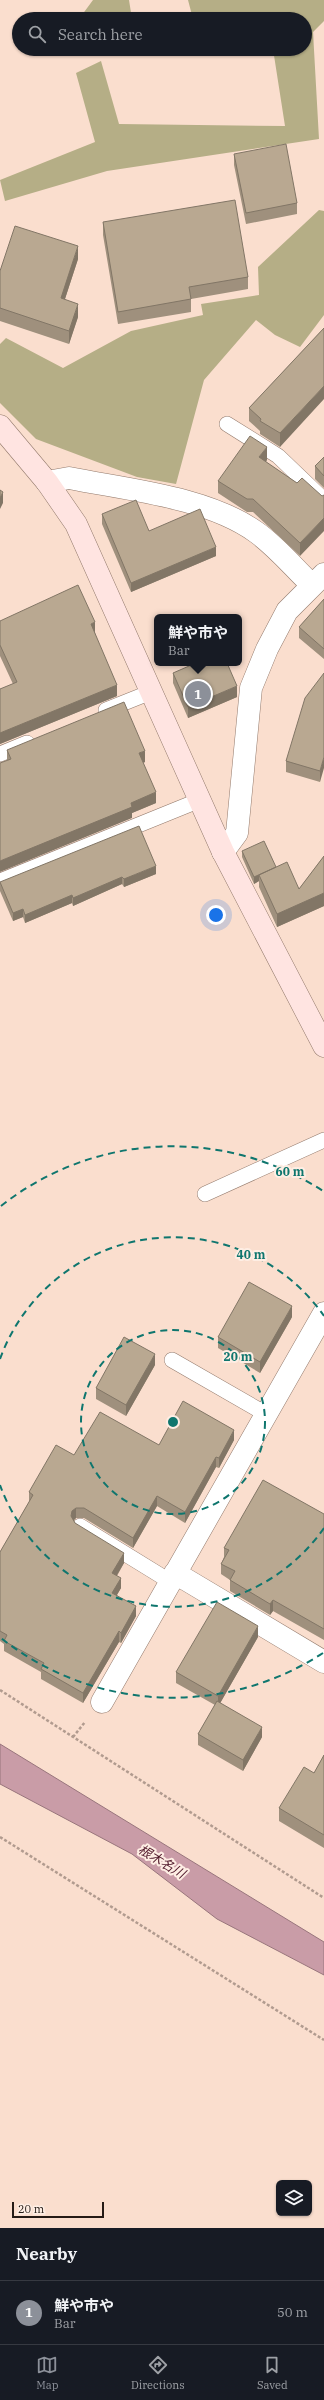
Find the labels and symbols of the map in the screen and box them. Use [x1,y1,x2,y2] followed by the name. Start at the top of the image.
[185,679,211,709] pin: 1
[206,905,226,925] your location
[276,1164,305,1179] text: 60 m
[237,1247,266,1262] text: 40 m
[224,1349,253,1364] text: 20 m
[166,1415,180,1429] centre of rings
[135,1841,190,1883] water label: 根木名川
[12,2200,104,2219] scale bar

